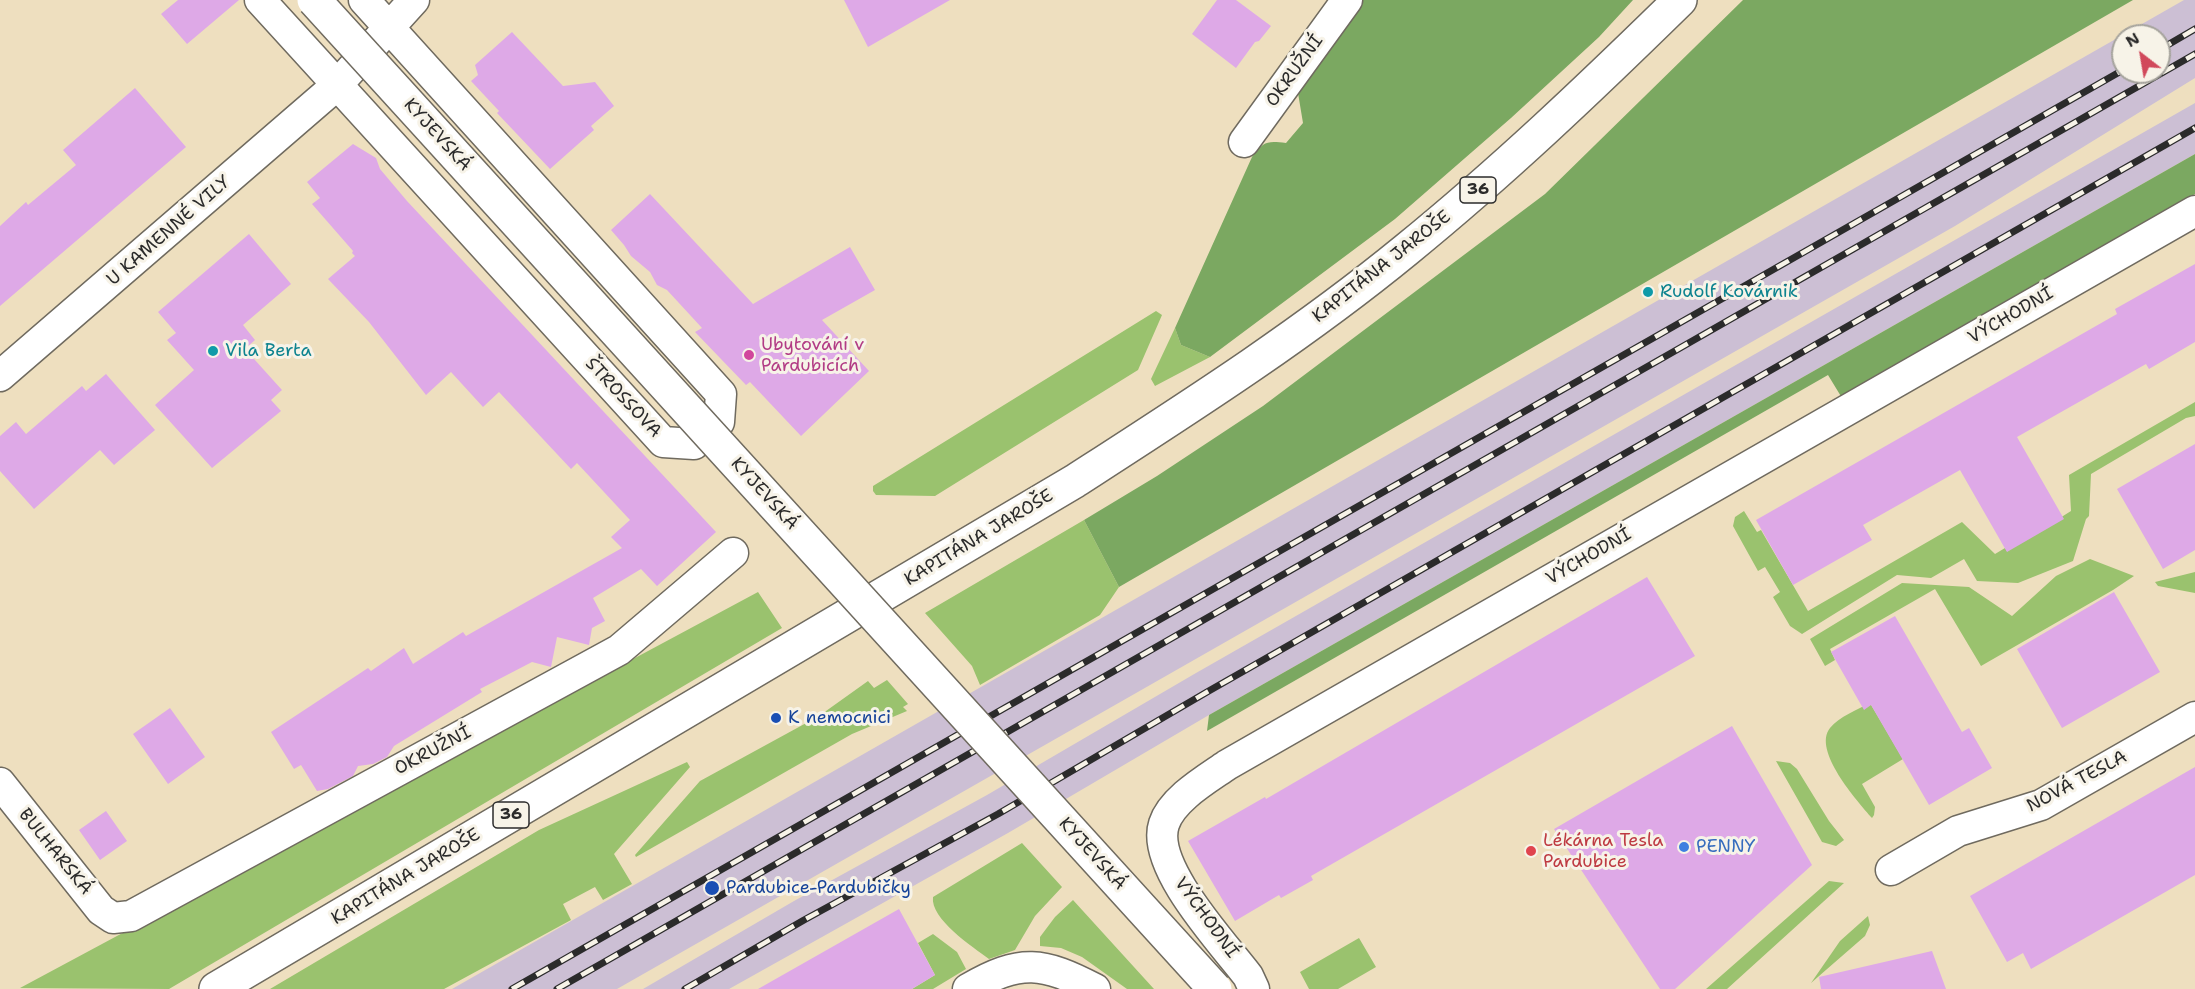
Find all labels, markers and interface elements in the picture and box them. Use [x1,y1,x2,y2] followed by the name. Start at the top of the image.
[2111,24,2171,84] north arrow
[2122,28,2143,52] text: N
[1262,31,1328,111] street label: OKRUŽNÍ
[399,94,475,176] street label: KYJEVSKÁ
[103,172,235,290] street label: U KAMENNÉ VILY
[1460,177,1496,203] road number: 36
[1308,206,1456,328] street label: KAPITÁNA JAROŠE
[1660,281,1798,303] place label: Rudolf Kovárnik
[1965,283,2057,349] street label: VÝCHODNÍ
[1641,285,1655,299] marker: Rudolf Kovárnik
[761,334,864,376] place label: Ubytování v Pardubicích
[225,340,312,362] place label: Vila Berta
[206,344,220,358] marker: Vila Berta
[742,348,756,362] marker: Ubytování v Pardubicích
[580,353,666,443] street label: ŠTROSSOVA
[726,453,802,535] street label: KYJEVSKÁ
[901,485,1057,591] street label: KAPITÁNA JAROŠE
[1543,524,1635,590] street label: VÝCHODNÍ
[788,707,891,729] place label: K nemocnici
[769,711,783,725] marker: K nemocnici
[391,722,475,780] street label: OKRUŽNÍ
[2023,747,2131,817] street label: NOVÁ TESLA
[493,802,529,828] road number: 36
[14,804,96,900] street label: BULHARSKÁ
[1054,813,1130,895] street label: KYJEVSKÁ
[328,824,484,930] street label: KAPITÁNA JAROŠE
[1543,830,1663,872] place label: Lékárna Tesla Pardubice
[1696,836,1755,858] place label: PENNY
[1677,840,1691,854] marker: PENNY
[1524,844,1538,858] marker: Lékárna Tesla Pardubice
[1169,873,1243,963] street label: VÝCHODNÍ
[726,877,911,899] place label: Pardubice-Pardubičky
[703,879,721,897] marker: Pardubice-Pardubičky

